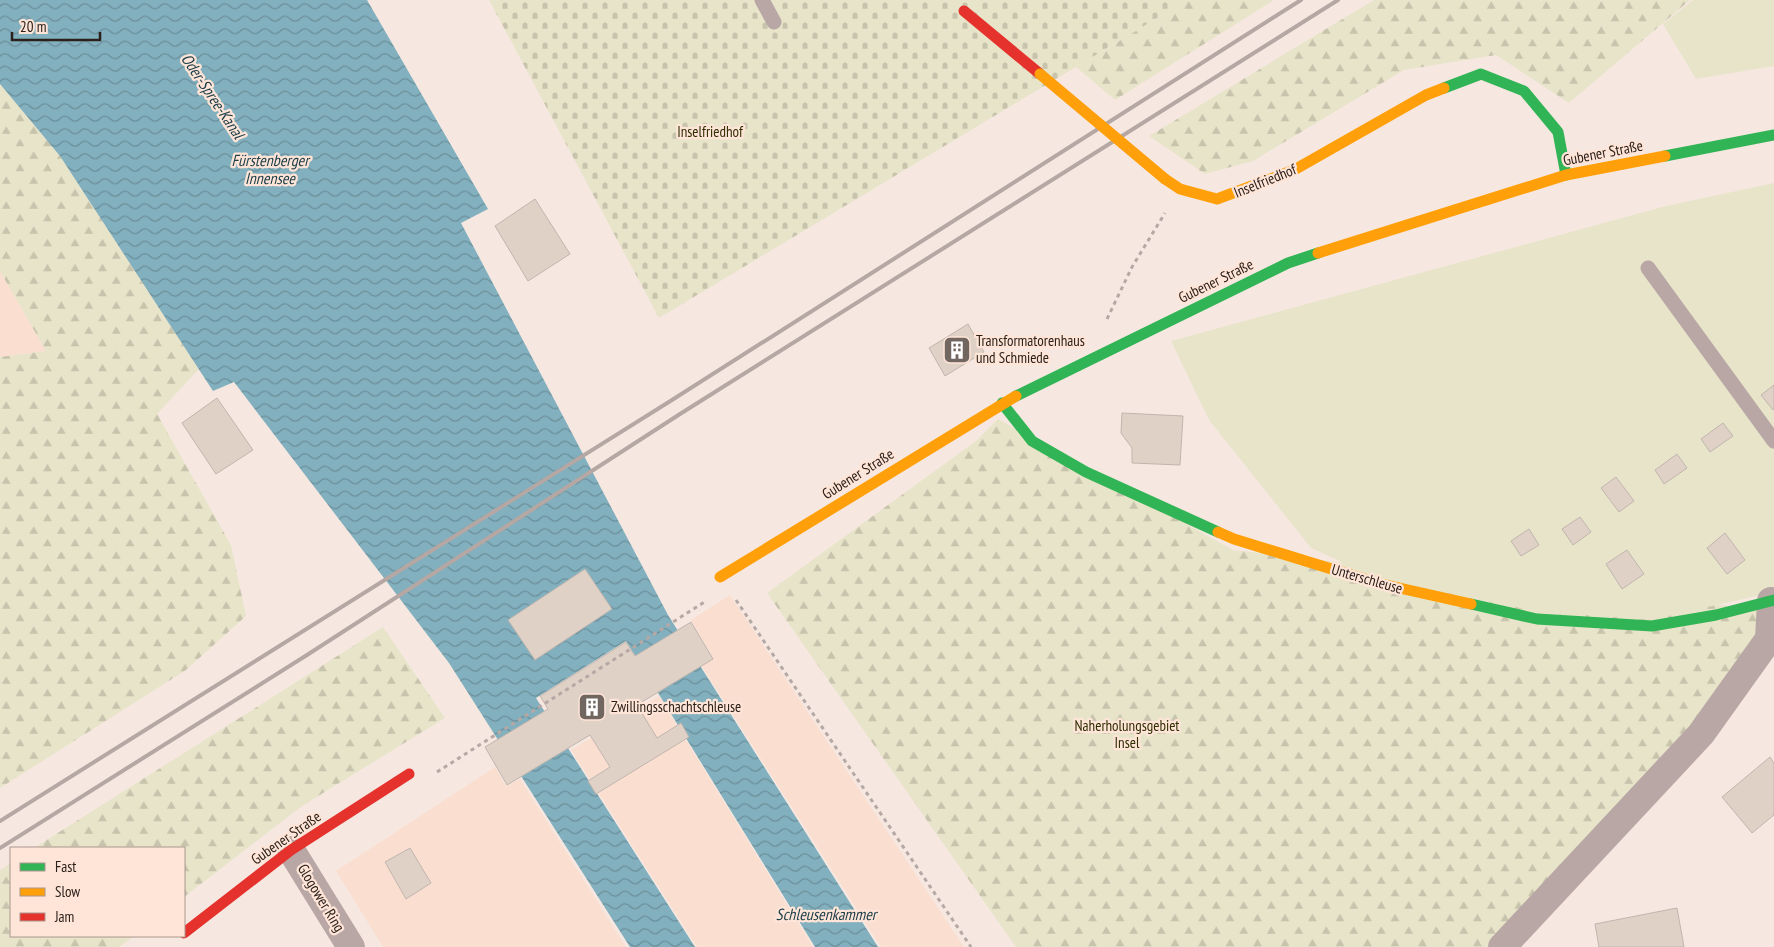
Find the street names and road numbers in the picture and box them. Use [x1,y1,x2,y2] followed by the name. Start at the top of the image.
[1561,135,1644,170] street label: Gubener Straße
[1231,159,1300,202] street label: Inselfriedhof
[1175,254,1256,307] street label: Gubener Straße
[818,444,897,503] street label: Gubener Straße
[1329,559,1405,598] street label: Unterschleuse
[247,807,324,869] street label: Gubener Straße
[294,860,349,935] street label: Glogower Ring

